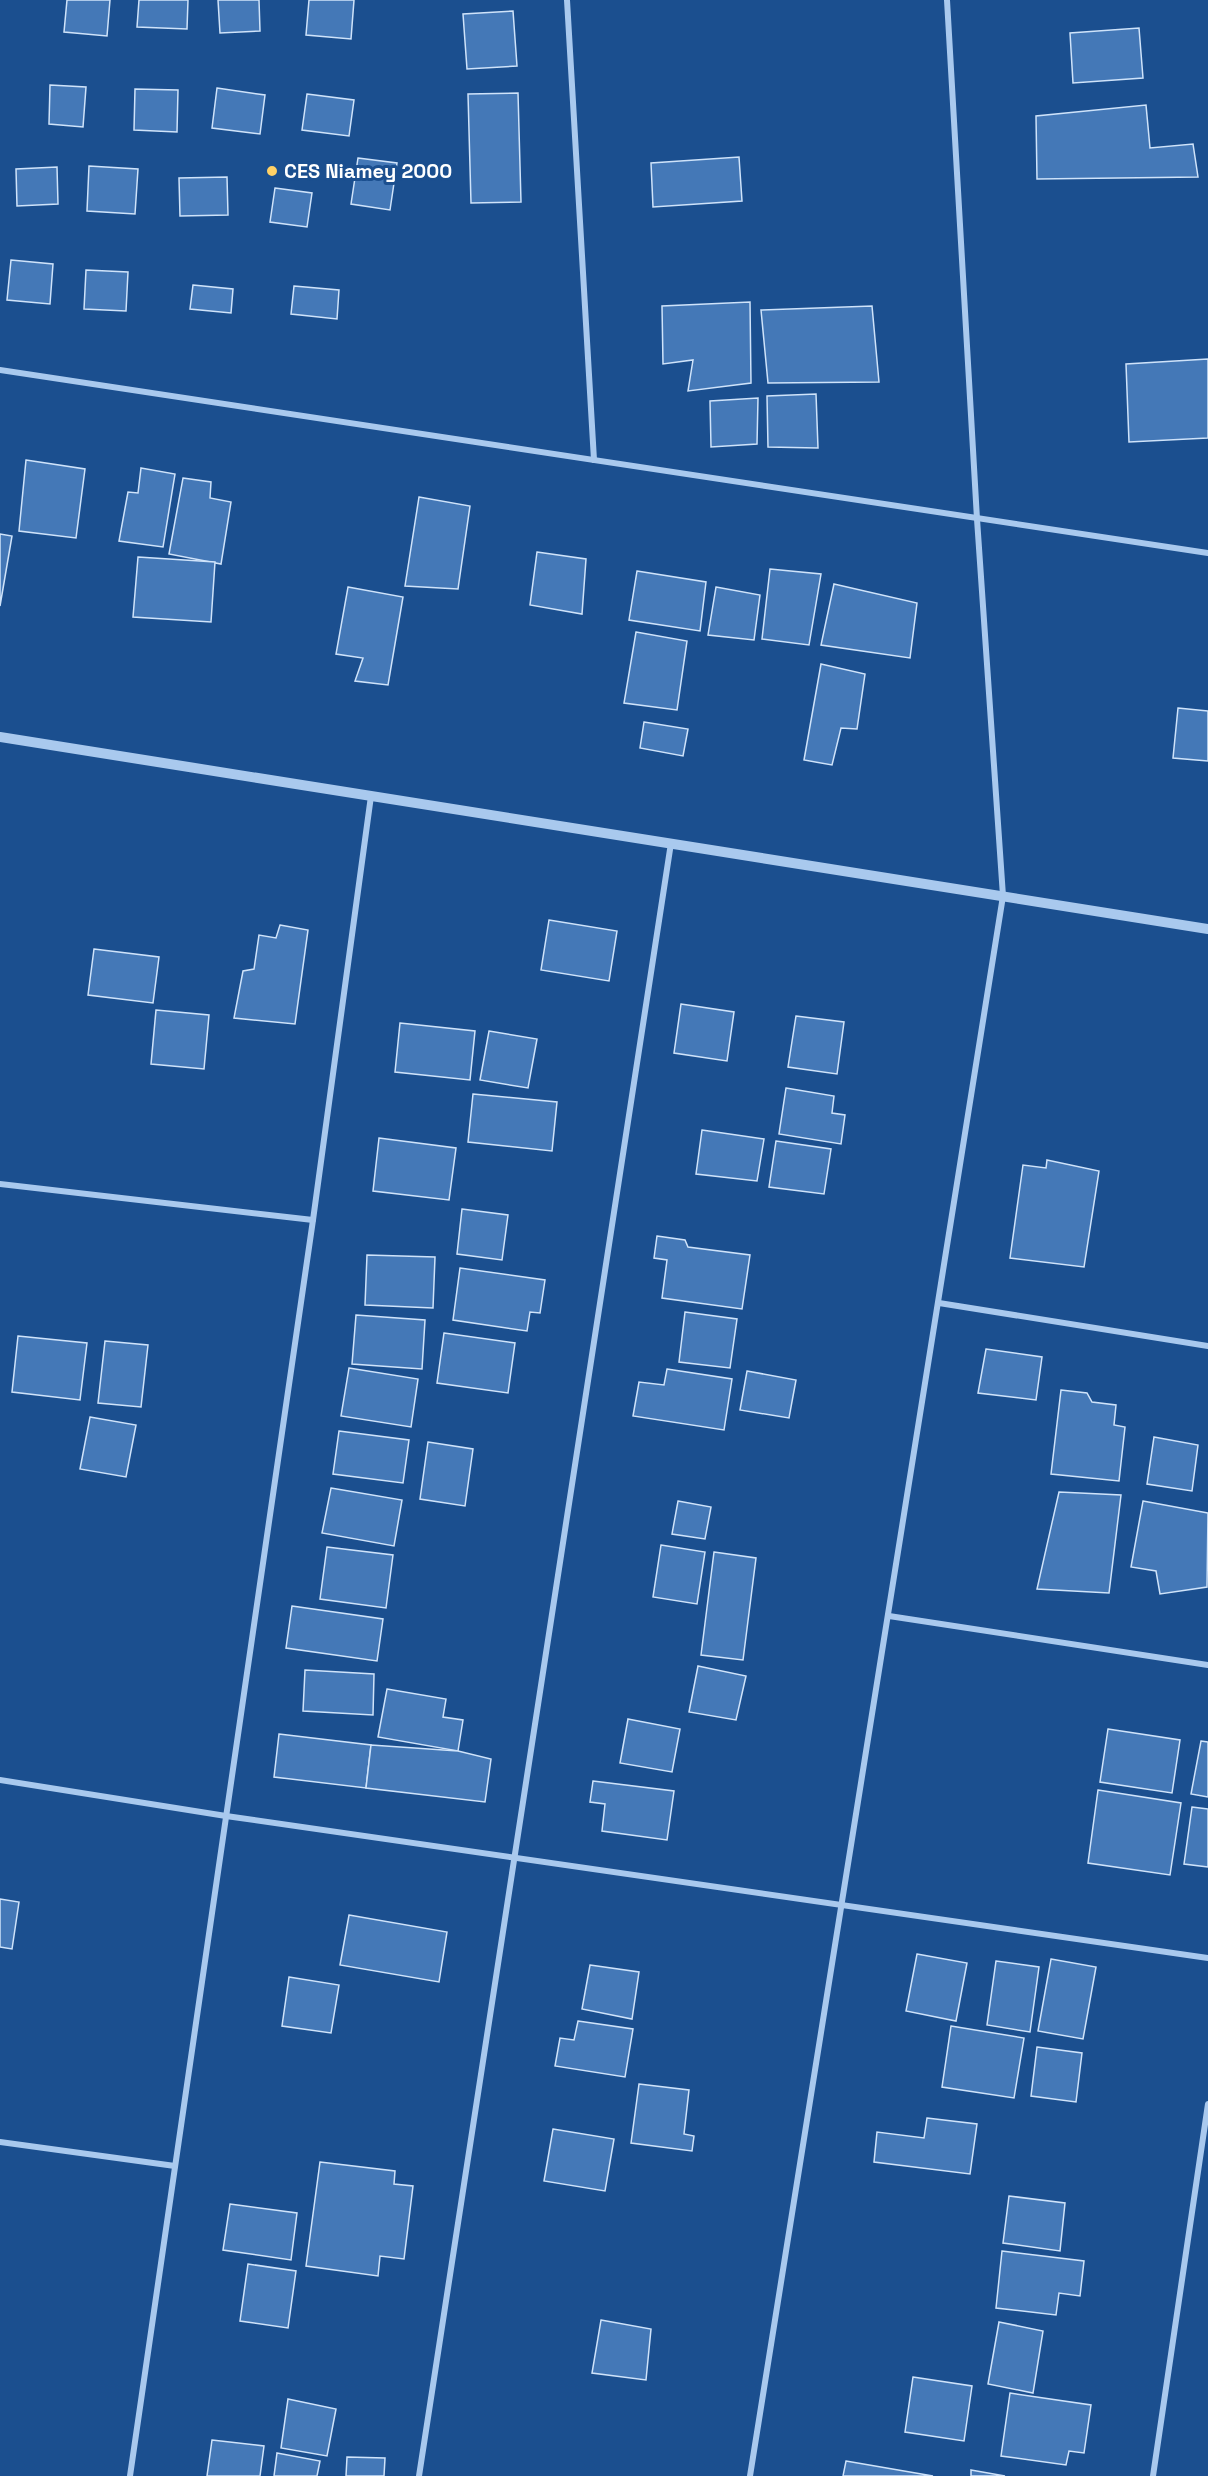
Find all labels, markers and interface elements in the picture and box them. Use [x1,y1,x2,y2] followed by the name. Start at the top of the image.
[284,158,452,184] place label: CES Niamey 2000
[265,164,279,178] marker: CES Niamey 2000

